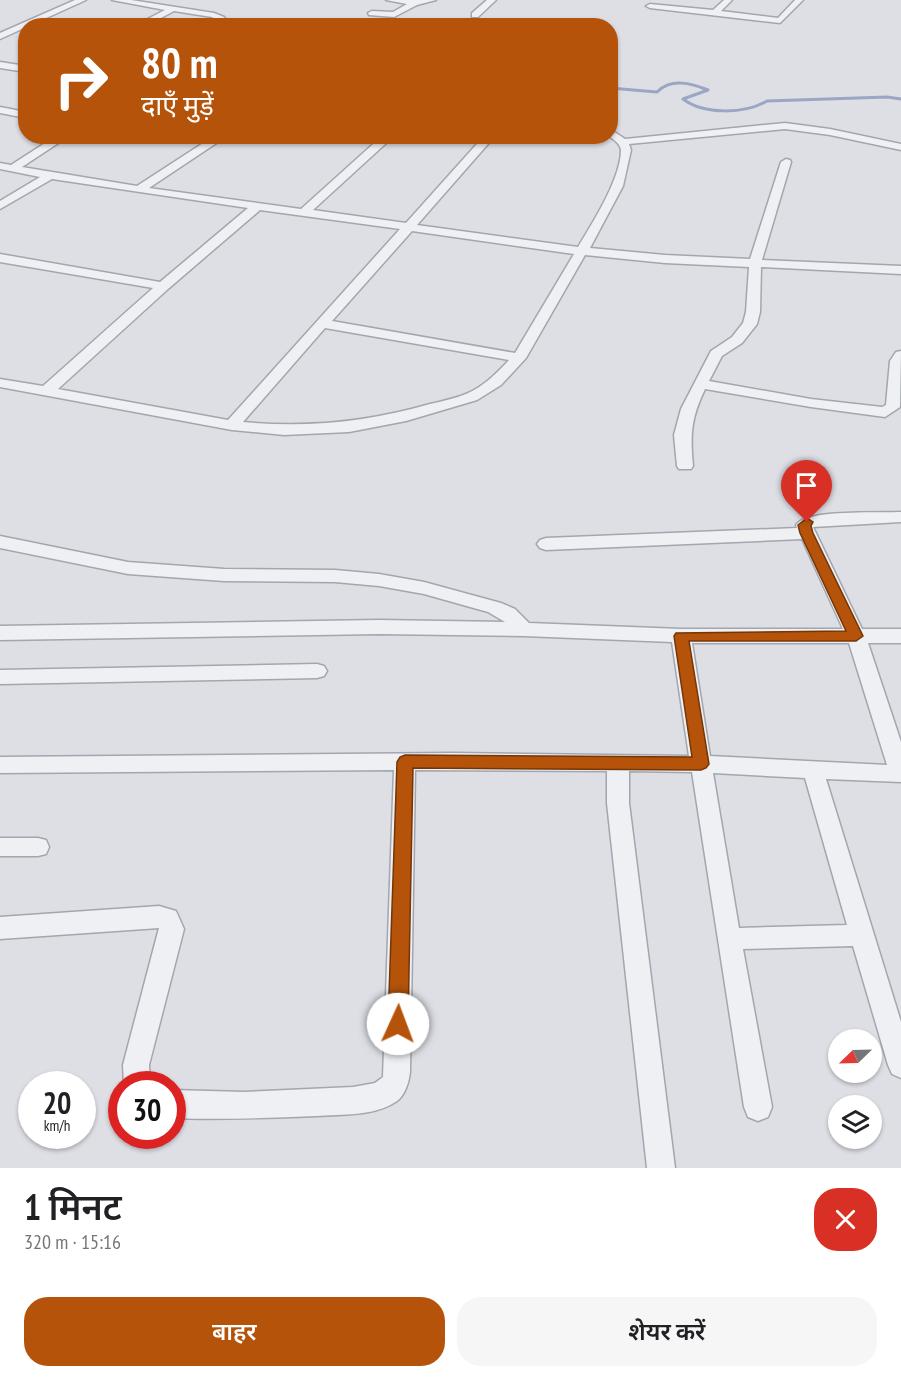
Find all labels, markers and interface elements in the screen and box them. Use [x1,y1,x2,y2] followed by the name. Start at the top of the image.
[141,35,218,90] text: 80 m
[42,42,120,120] icon: right
[141,88,214,122] text: दाएँ मुड़ें
[781,460,832,522] pin
[790,469,823,502] icon: arrive
[366,992,430,1056] position arrow
[828,1029,882,1083] north arrow
[828,1029,882,1149] map controls
[108,1071,186,1149] speed limit sign: 30
[43,1083,71,1122] text: 20
[828,1095,882,1149] button: layers
[44,1116,70,1135] text: km/h
[24,1183,122,1230] text: 1 मिनट
[814,1188,877,1251] button: close
[24,1229,121,1255] text: 320 m · 15:16
[24,1297,445,1366] button: बाहर
[457,1297,877,1366] button: शेयर करें

